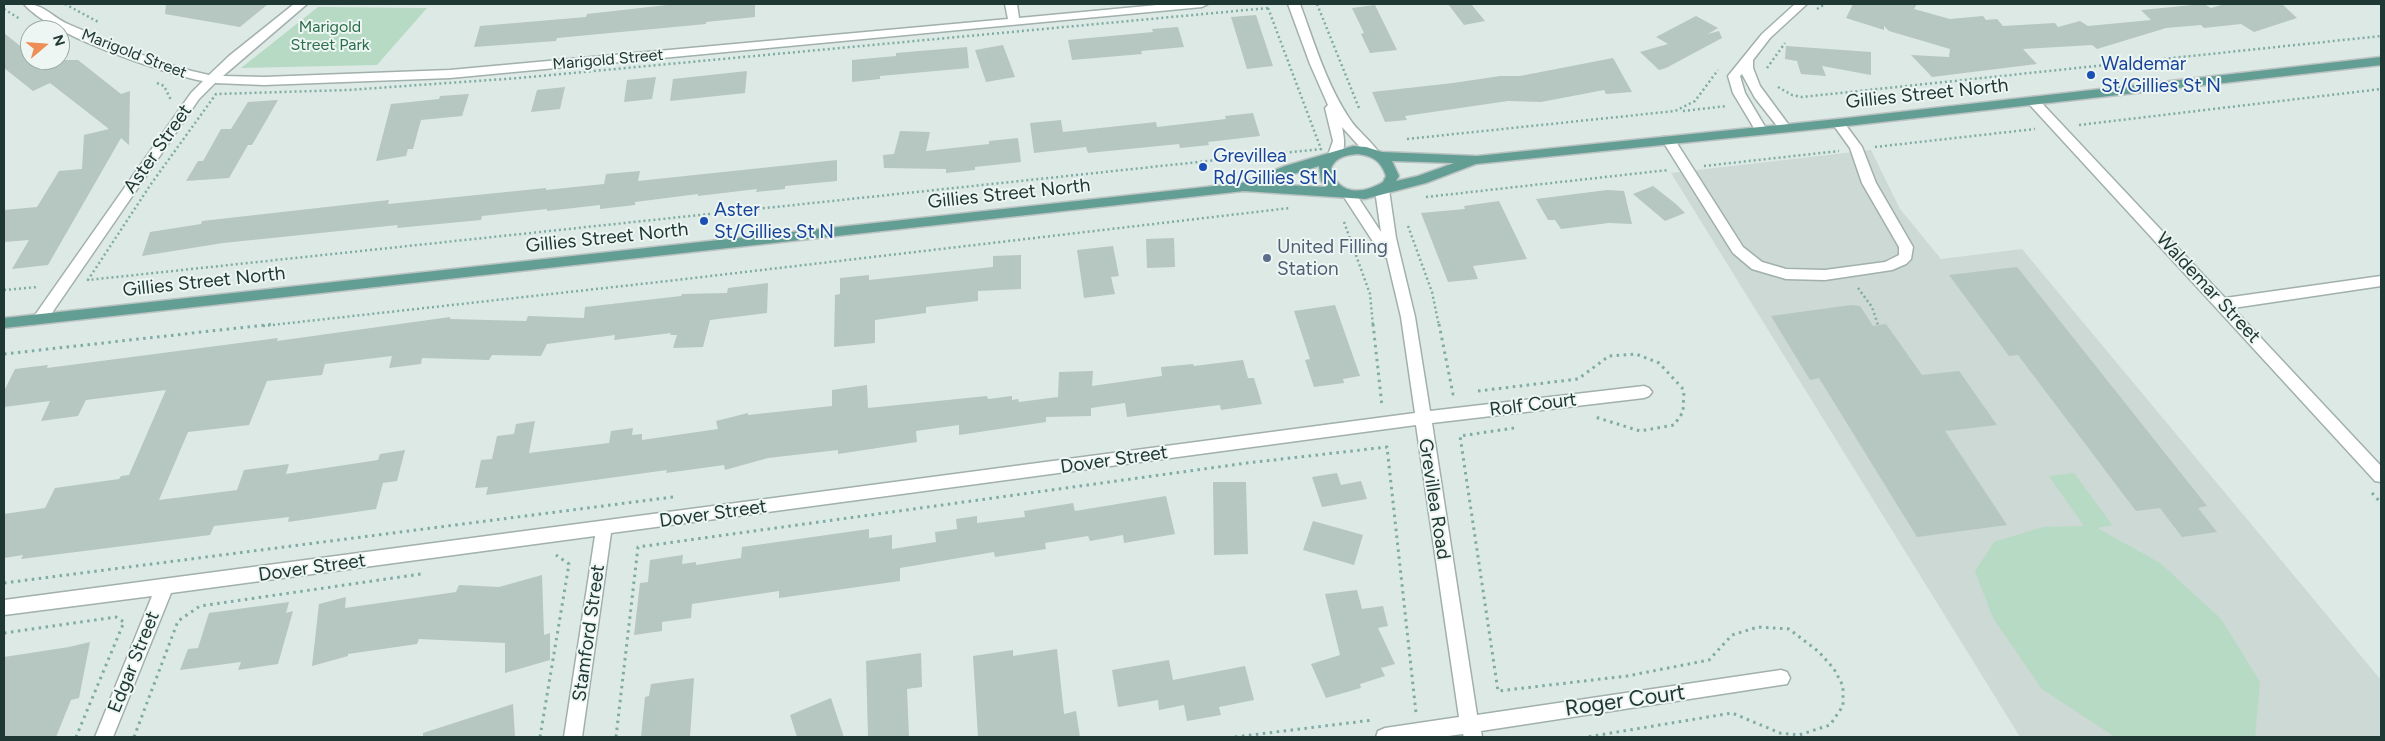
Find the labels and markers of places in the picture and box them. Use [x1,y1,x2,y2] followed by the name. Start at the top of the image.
[2101,53,2221,97] place label: Waldemar St/Gillies St N
[2085,69,2097,81] marker: Waldemar St/Gillies St N
[1213,145,1337,189] place label: Grevillea Rd/Gillies St N
[1197,161,1209,173] marker: Grevillea Rd/Gillies St N
[714,199,834,243] place label: Aster St/Gillies St N
[698,215,710,227] marker: Aster St/Gillies St N
[1277,236,1388,280] place label: United Filling Station
[1261,252,1273,264] marker: United Filling Station

